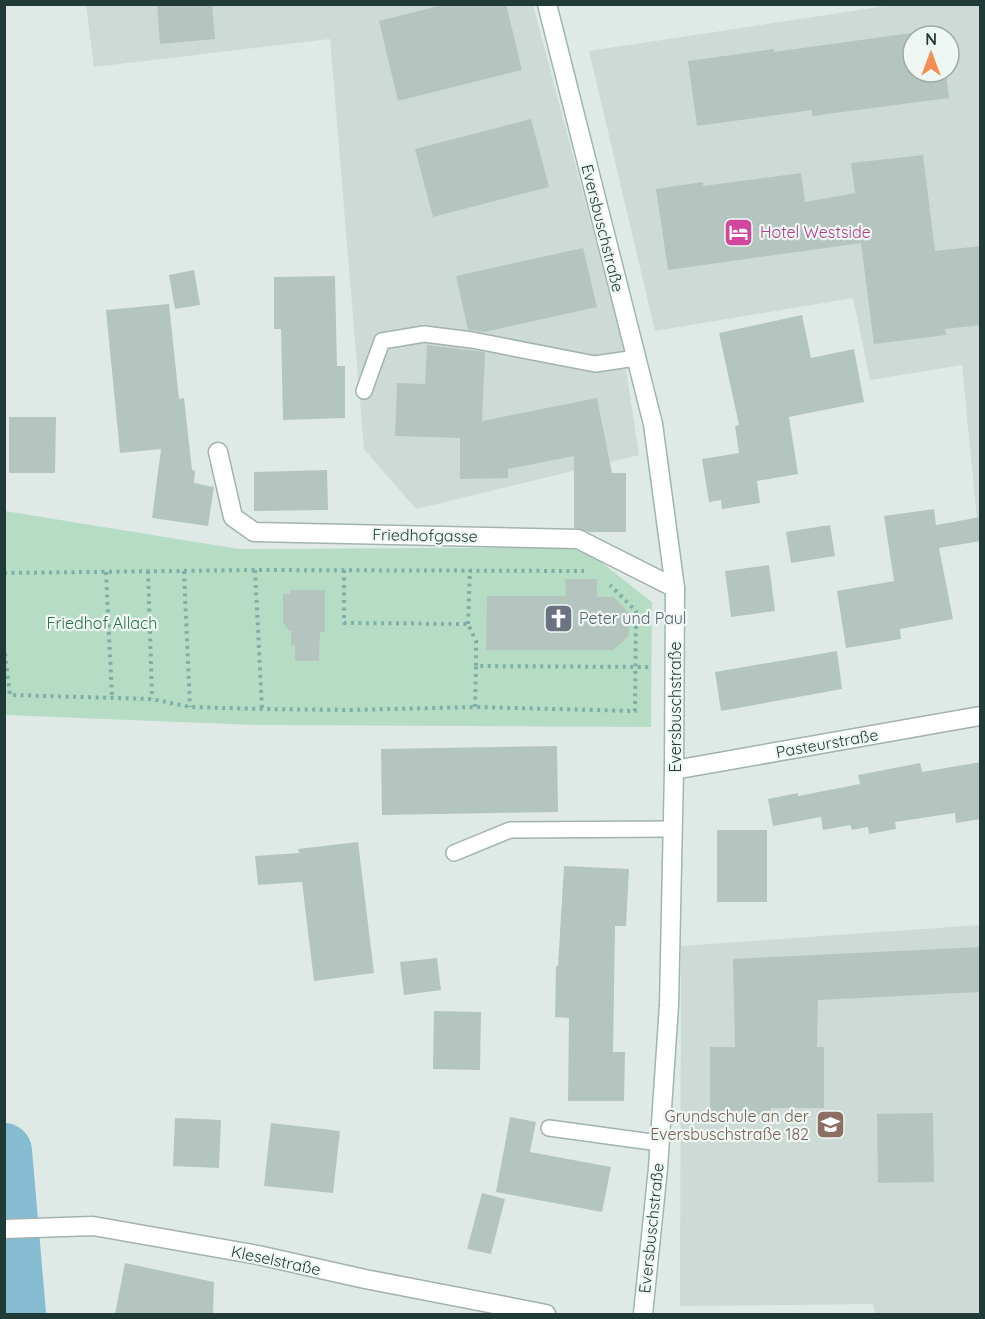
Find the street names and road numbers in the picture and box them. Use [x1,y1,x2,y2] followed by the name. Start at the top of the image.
[577,162,629,294] street label: Eversbuschstraße
[372,524,478,546] street label: Friedhofgasse
[665,642,685,772] street label: Eversbuschstraße
[774,724,880,762] street label: Pasteurstraße
[634,1162,668,1294] street label: Eversbuschstraße
[229,1241,323,1279] street label: Kleselstraße

